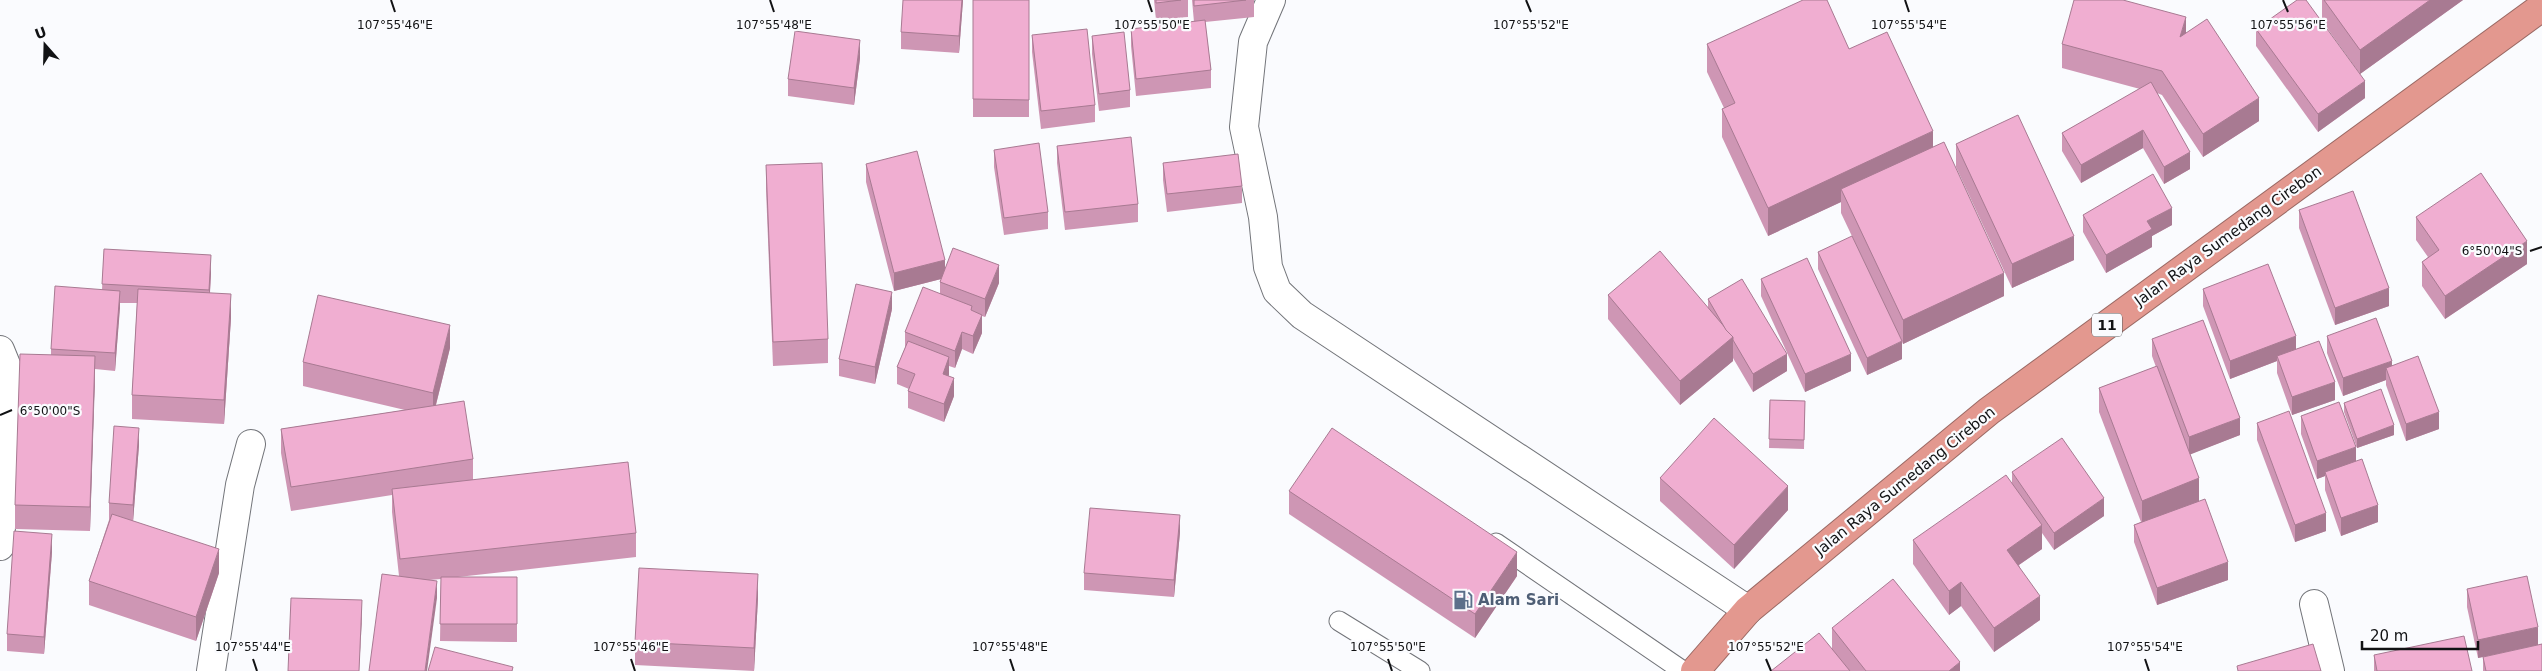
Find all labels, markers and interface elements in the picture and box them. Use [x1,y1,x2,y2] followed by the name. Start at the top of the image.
[357,18,433,32] text: 107°55'46"E
[736,18,812,32] text: 107°55'48"E
[1114,18,1190,32] text: 107°55'50"E
[1493,18,1569,32] text: 107°55'52"E
[1871,18,1947,32] text: 107°55'54"E
[2250,18,2326,32] text: 107°55'56"E
[20,20,70,70] north arrow
[32,23,49,42] text: U
[2130,162,2325,310] street label: Jalan Raya Sumedang Cirebon
[2462,244,2522,258] text: 6°50'04"S
[2092,314,2122,336] road number: 11
[1810,403,1999,560] street label: Jalan Raya Sumedang Cirebon
[20,404,80,418] text: 6°50'00"S
[1452,589,1474,611] fuel station icon: Alam Sari
[1478,591,1559,609] place label: Alam Sari
[2362,618,2478,650] scale bar
[2370,627,2408,645] text: 20 m
[215,640,291,654] text: 107°55'44"E
[593,640,669,654] text: 107°55'46"E
[972,640,1048,654] text: 107°55'48"E
[1350,640,1426,654] text: 107°55'50"E
[1728,640,1804,654] text: 107°55'52"E
[2107,640,2183,654] text: 107°55'54"E

